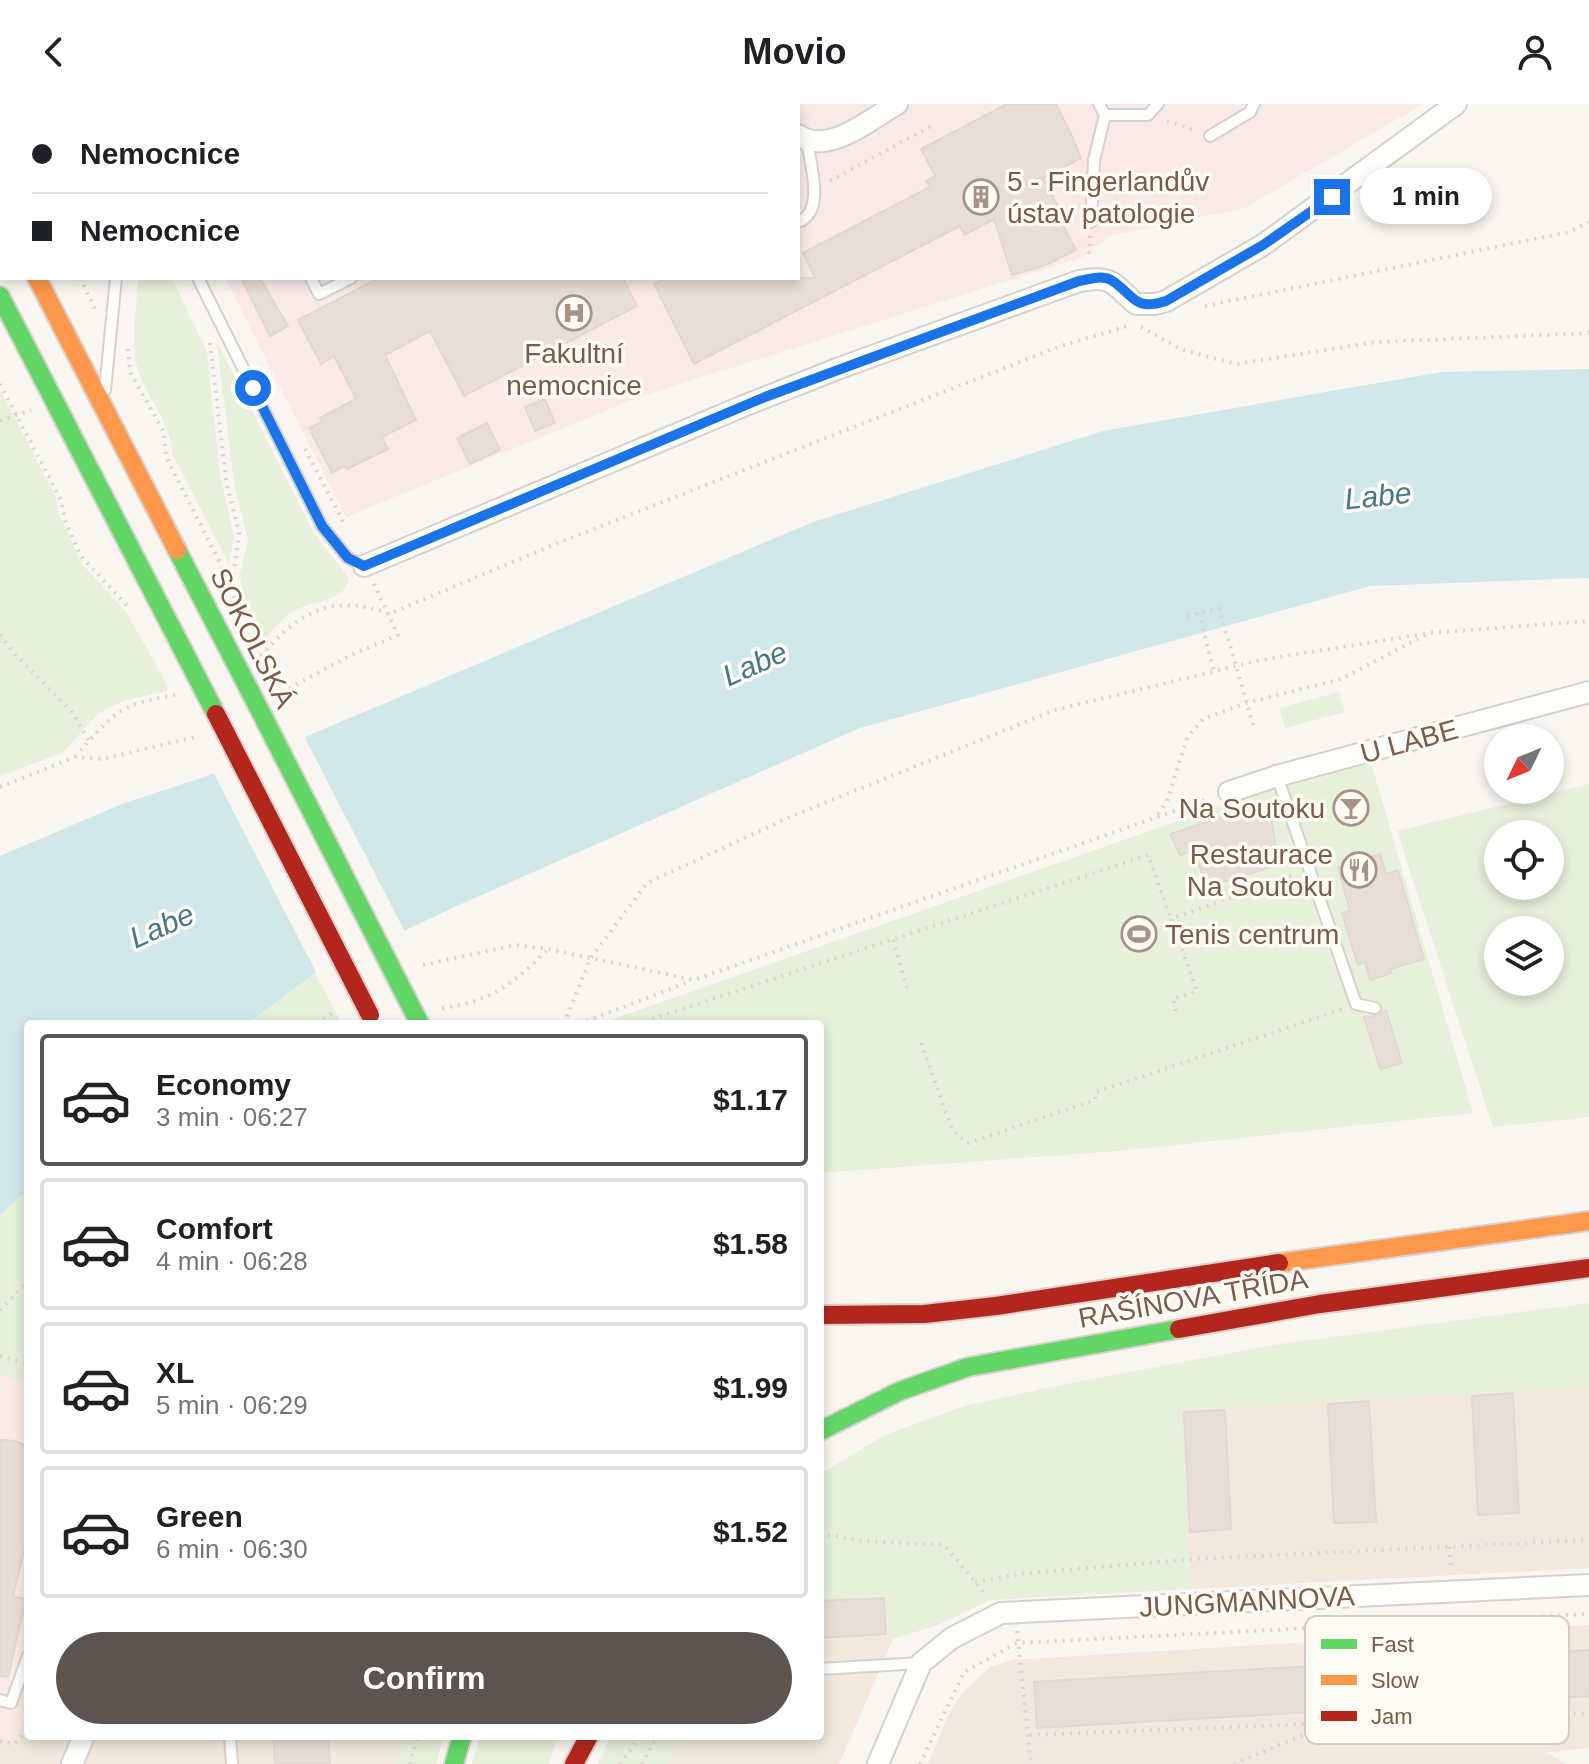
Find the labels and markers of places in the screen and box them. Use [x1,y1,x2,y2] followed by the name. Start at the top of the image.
[1007,166,1209,229] place label: 5 - Fingerlandův ústav patologie
[962,178,1000,216] building icon: 5 - Fingerlandův ústav patologie
[555,294,593,332] hospital icon: Fakultní nemocnice
[506,338,642,401] place label: Fakultní nemocnice
[1332,789,1370,827] bar icon: Na Soutoku
[1179,793,1325,824] place label: Na Soutoku
[1187,839,1333,902] place label: Restaurace Na Soutoku
[1340,851,1378,889] restaurant icon: Restaurace Na Soutoku
[1120,915,1158,953] sports icon: Tenis centrum
[1165,919,1339,950] place label: Tenis centrum

